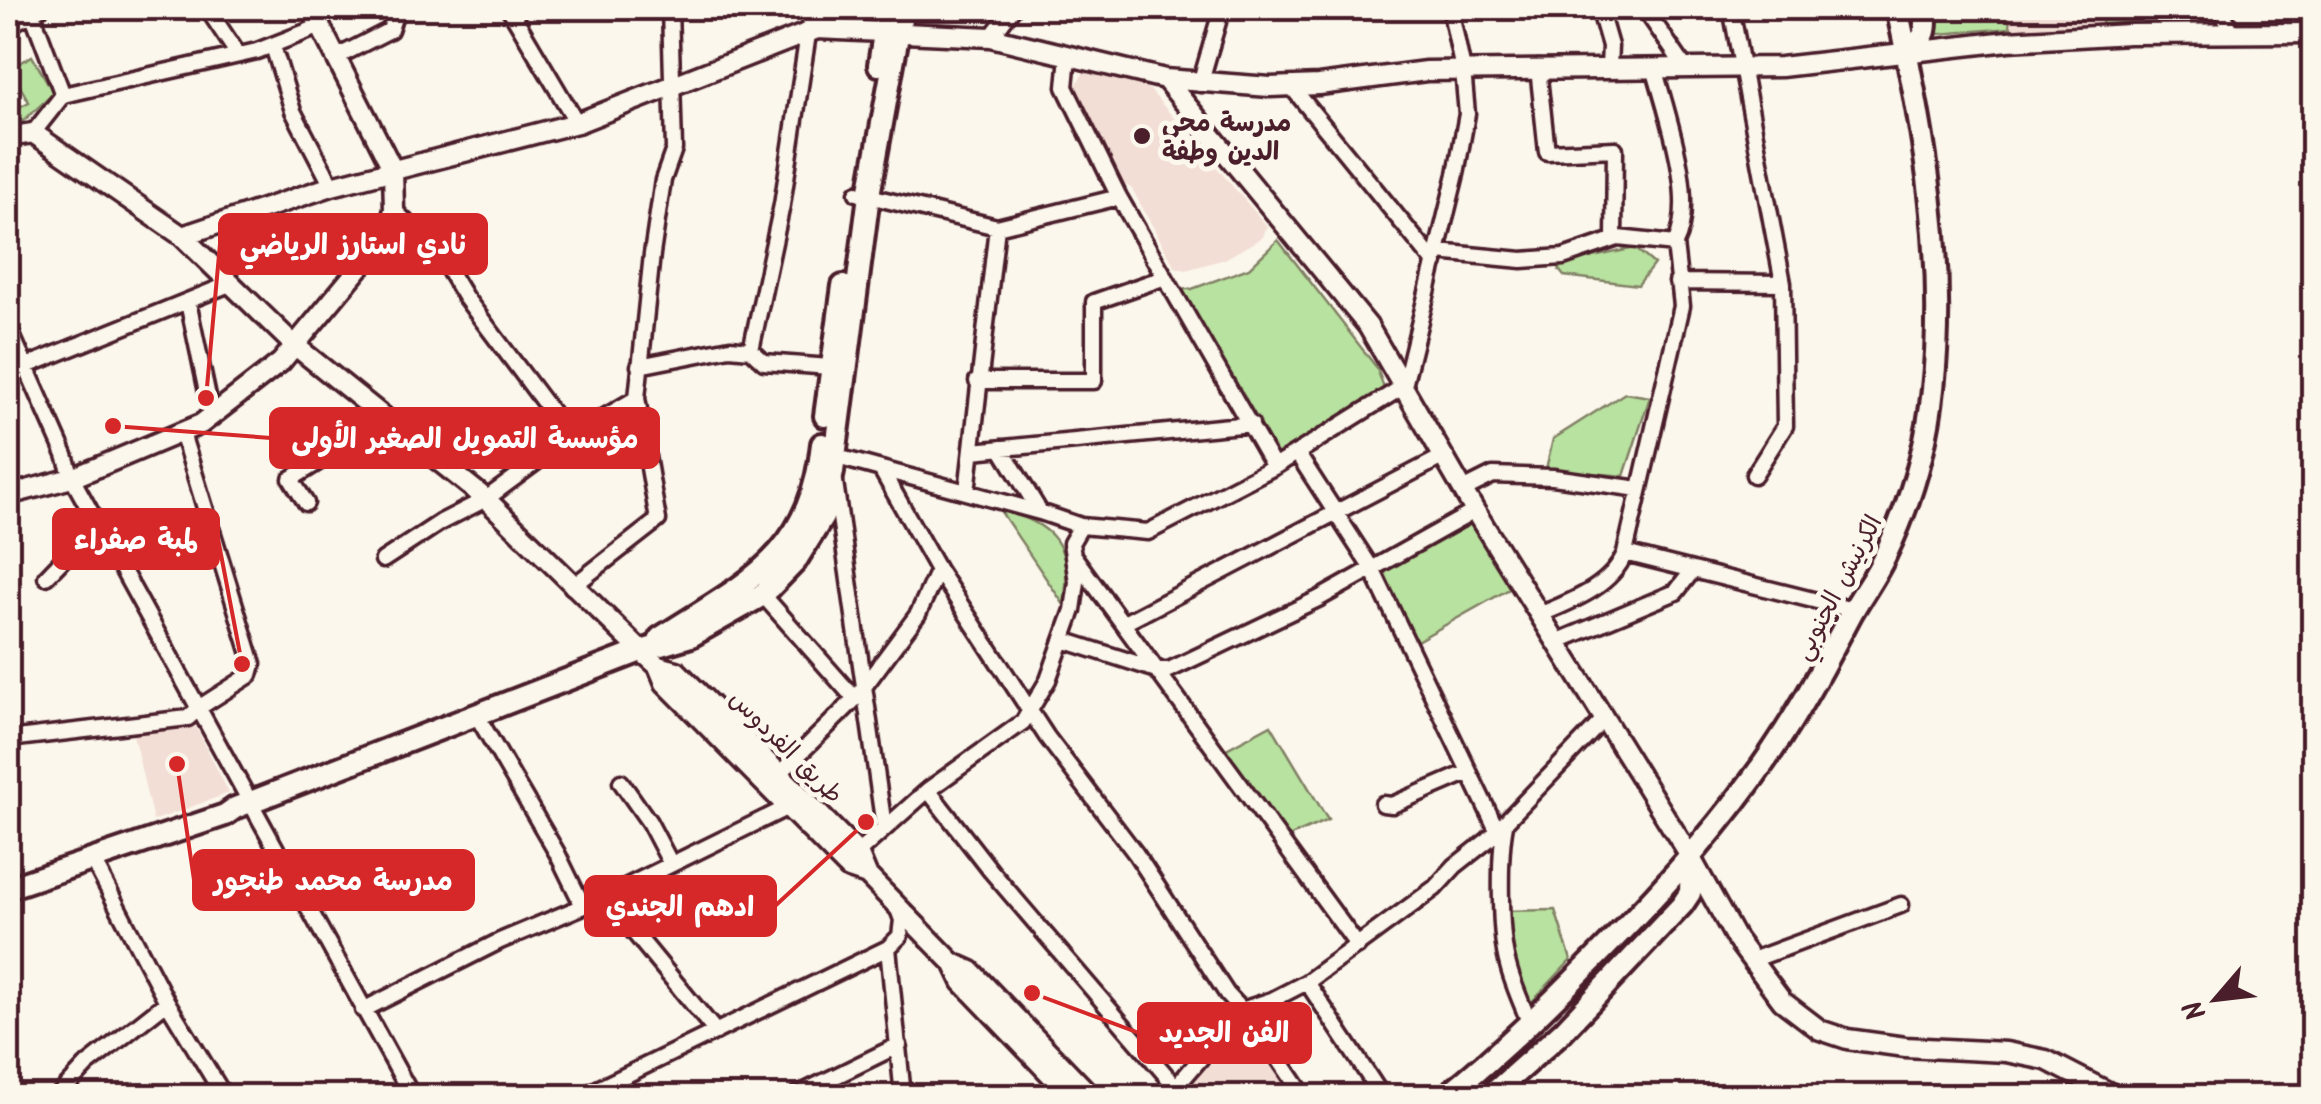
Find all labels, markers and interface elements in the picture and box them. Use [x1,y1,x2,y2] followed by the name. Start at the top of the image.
[1162,104,1291,173] place label: مدرسة محي الدين وطفة
[1131,125,1153,147] marker: مدرسة محي الدين وطفة
[220,215,486,273] callout: نادي استارز الرياضي
[240,224,466,270] text: نادي استارز الرياضي
[271,409,658,467] callout: مؤسسة التمويل الصغير الأولى
[291,418,639,463] text: مؤسسة التمويل الصغير الأولى
[1784,508,1894,668] street label: الكرنيش الجنوبي
[54,510,218,568] callout: لمبة صفراء
[74,519,198,564] text: لمبة صفراء
[719,681,852,814] street label: طريق الفردوس
[194,851,473,909] callout: مدرسة محمد طنجور
[211,860,453,905] text: مدرسة محمد طنجور
[586,877,775,935] callout: ادهم الجندي
[606,886,754,931] text: ادهم الجندي
[2166,949,2266,1049] north arrow
[2172,991,2220,1028] text: N
[1139,1004,1310,1062] callout: الفن الجديد
[1159,1012,1289,1057] text: الفن الجديد

